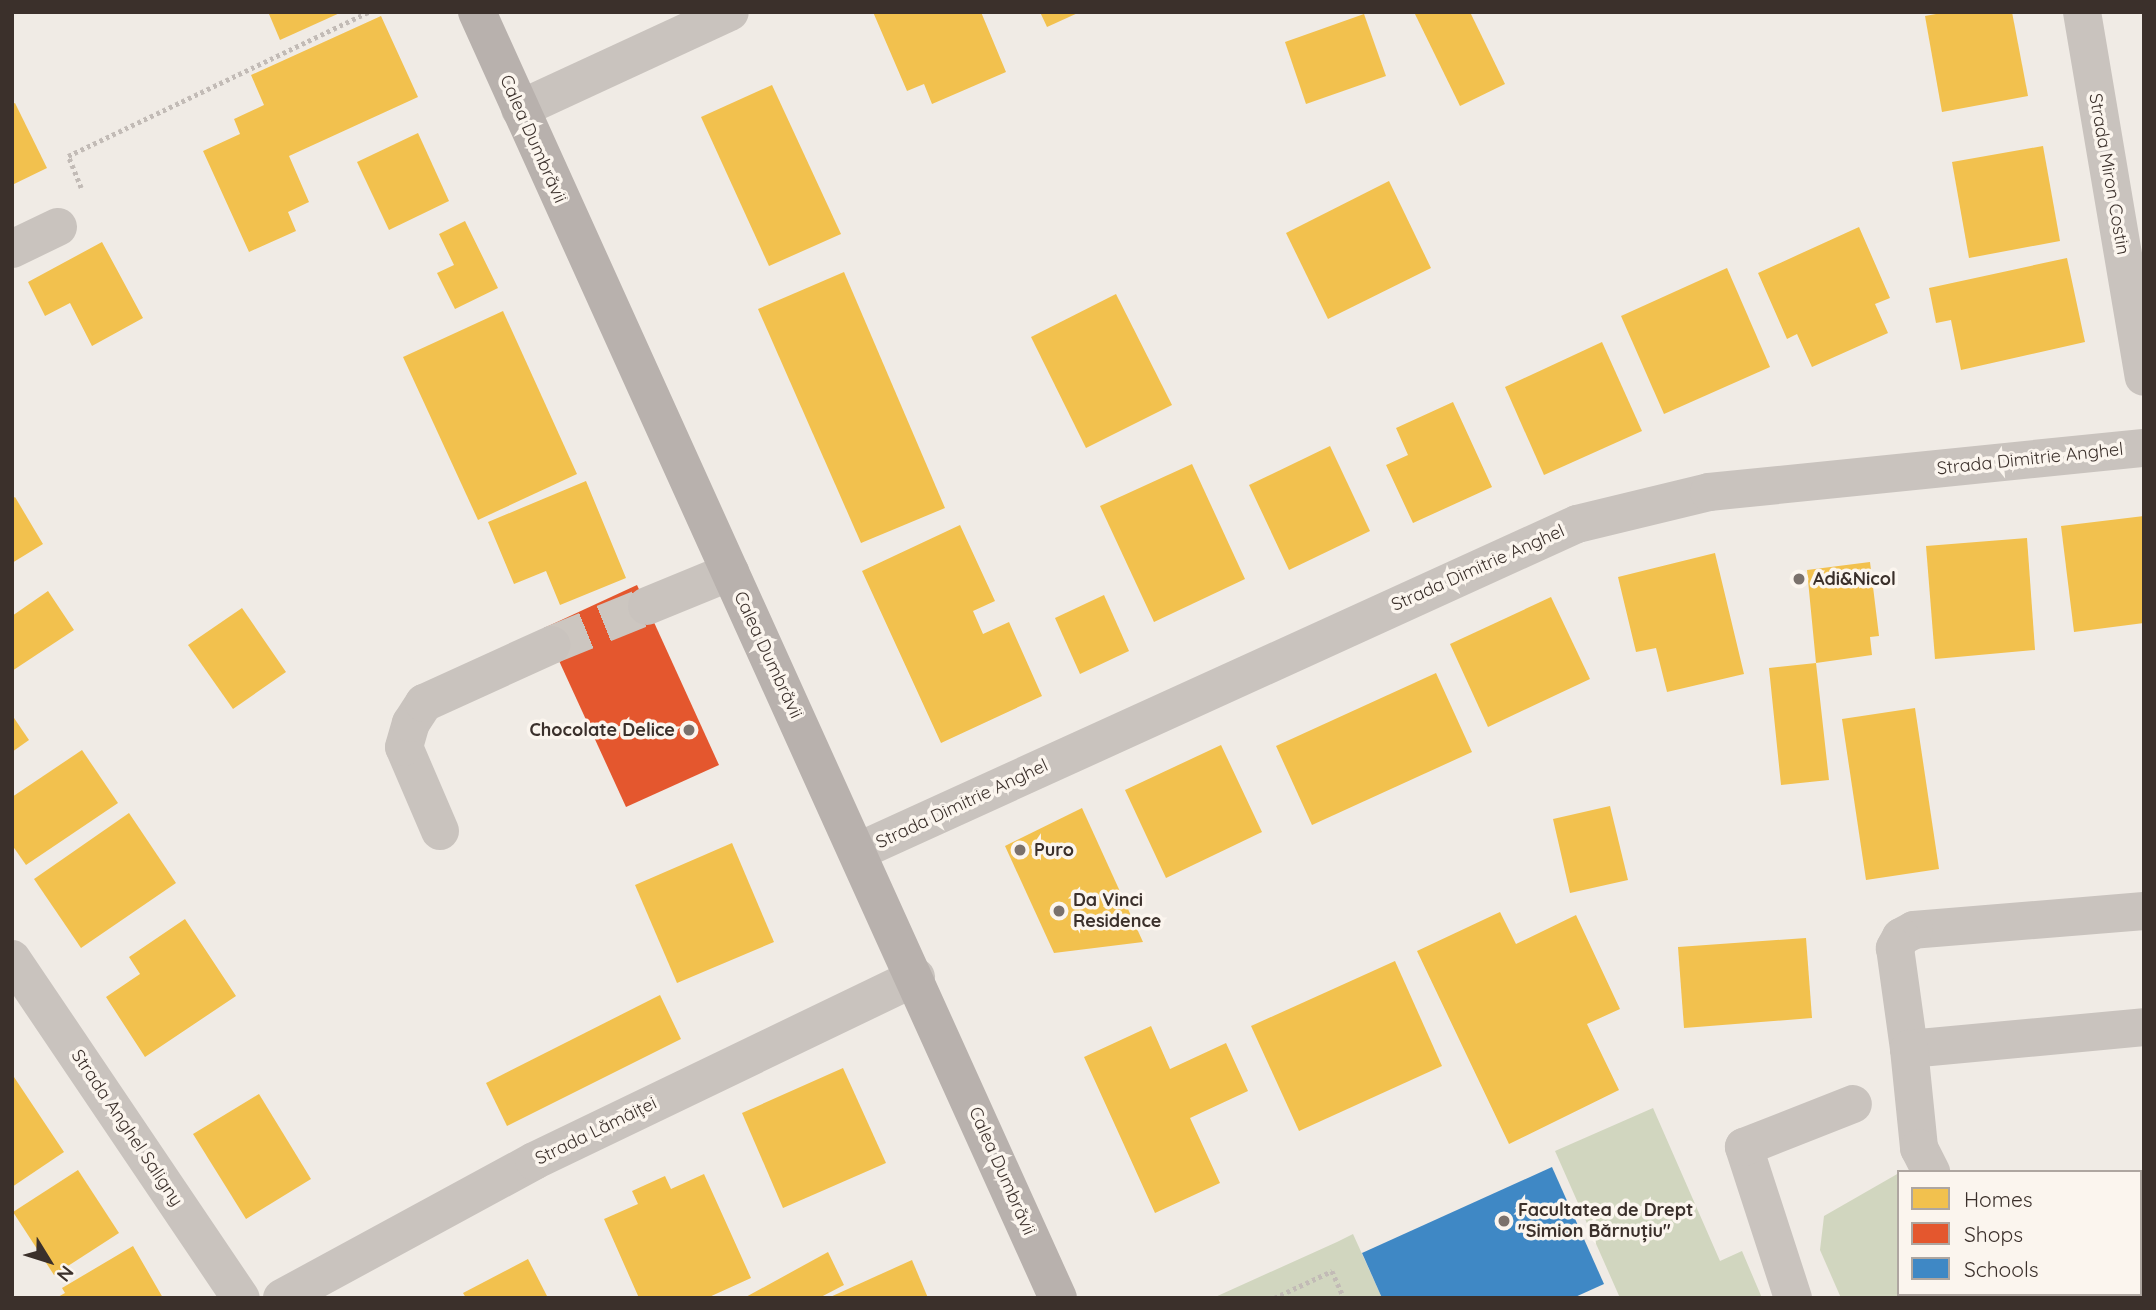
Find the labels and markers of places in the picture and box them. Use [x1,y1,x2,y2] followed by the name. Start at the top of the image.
[1813,568,1896,590] place label: Adi&Nicol
[1791,571,1807,587] marker: Adi&Nicol
[530,719,675,741] place label: Chocolate Delice
[681,722,697,738] marker: Chocolate Delice
[1034,839,1074,861] place label: Puro
[1012,842,1028,858] marker: Puro
[1073,890,1161,932] place label: Da Vinci Residence
[1051,903,1067,919] marker: Da Vinci Residence
[1518,1200,1693,1242] place label: Facultatea de Drept "Simion Bărnuțiu"
[1496,1213,1512,1229] marker: Facultatea de Drept "Simion Bărnuțiu"

